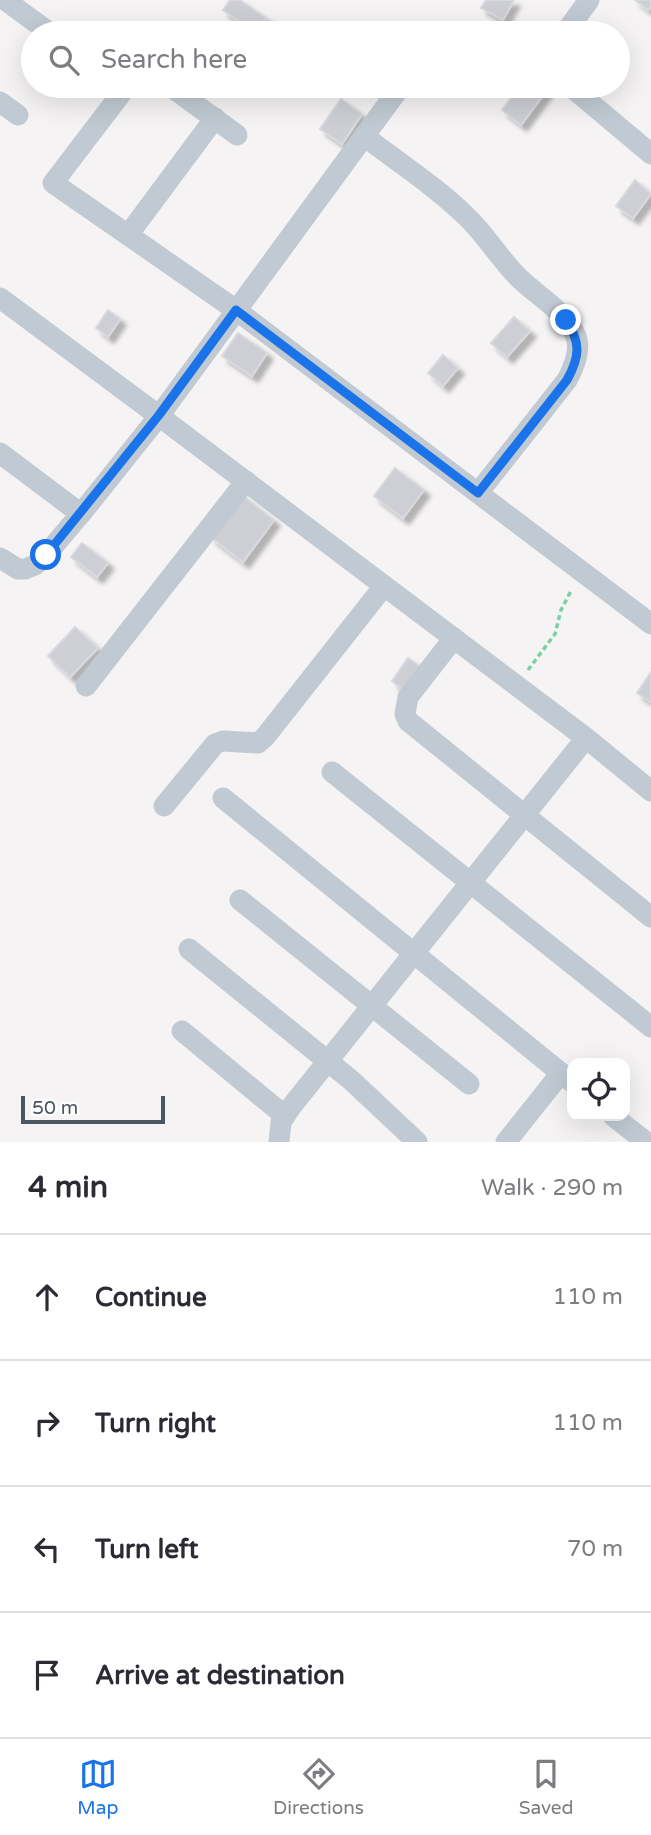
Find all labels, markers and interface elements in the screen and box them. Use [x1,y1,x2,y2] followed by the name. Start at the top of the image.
[21,21,630,98] search box
[45,41,83,79] icon: search
[101,44,247,75] text: Search here
[550,304,581,335] route end
[30,539,61,570] route start
[567,1058,630,1121] map controls
[567,1058,630,1121] button: locate
[21,1093,164,1125] scale bar
[32,1097,78,1119] text: 50 m
[28,1169,108,1206] text: 4 min
[481,1174,623,1202] text: Walk · 290 m
[28,1278,66,1316] icon: ahead
[95,1282,207,1313] text: Continue
[553,1283,623,1311] text: 110 m
[28,1404,66,1442] icon: right
[95,1408,216,1439] text: Turn right
[553,1409,623,1437] text: 110 m
[28,1530,66,1568] icon: left
[95,1534,198,1565] text: Turn left
[567,1535,623,1563] text: 70 m
[28,1656,66,1694] icon: arrive
[95,1660,345,1691] text: Arrive at destination
[77,1755,118,1819] tab: Map
[273,1755,364,1819] tab: Directions
[519,1755,574,1819] tab: Saved

